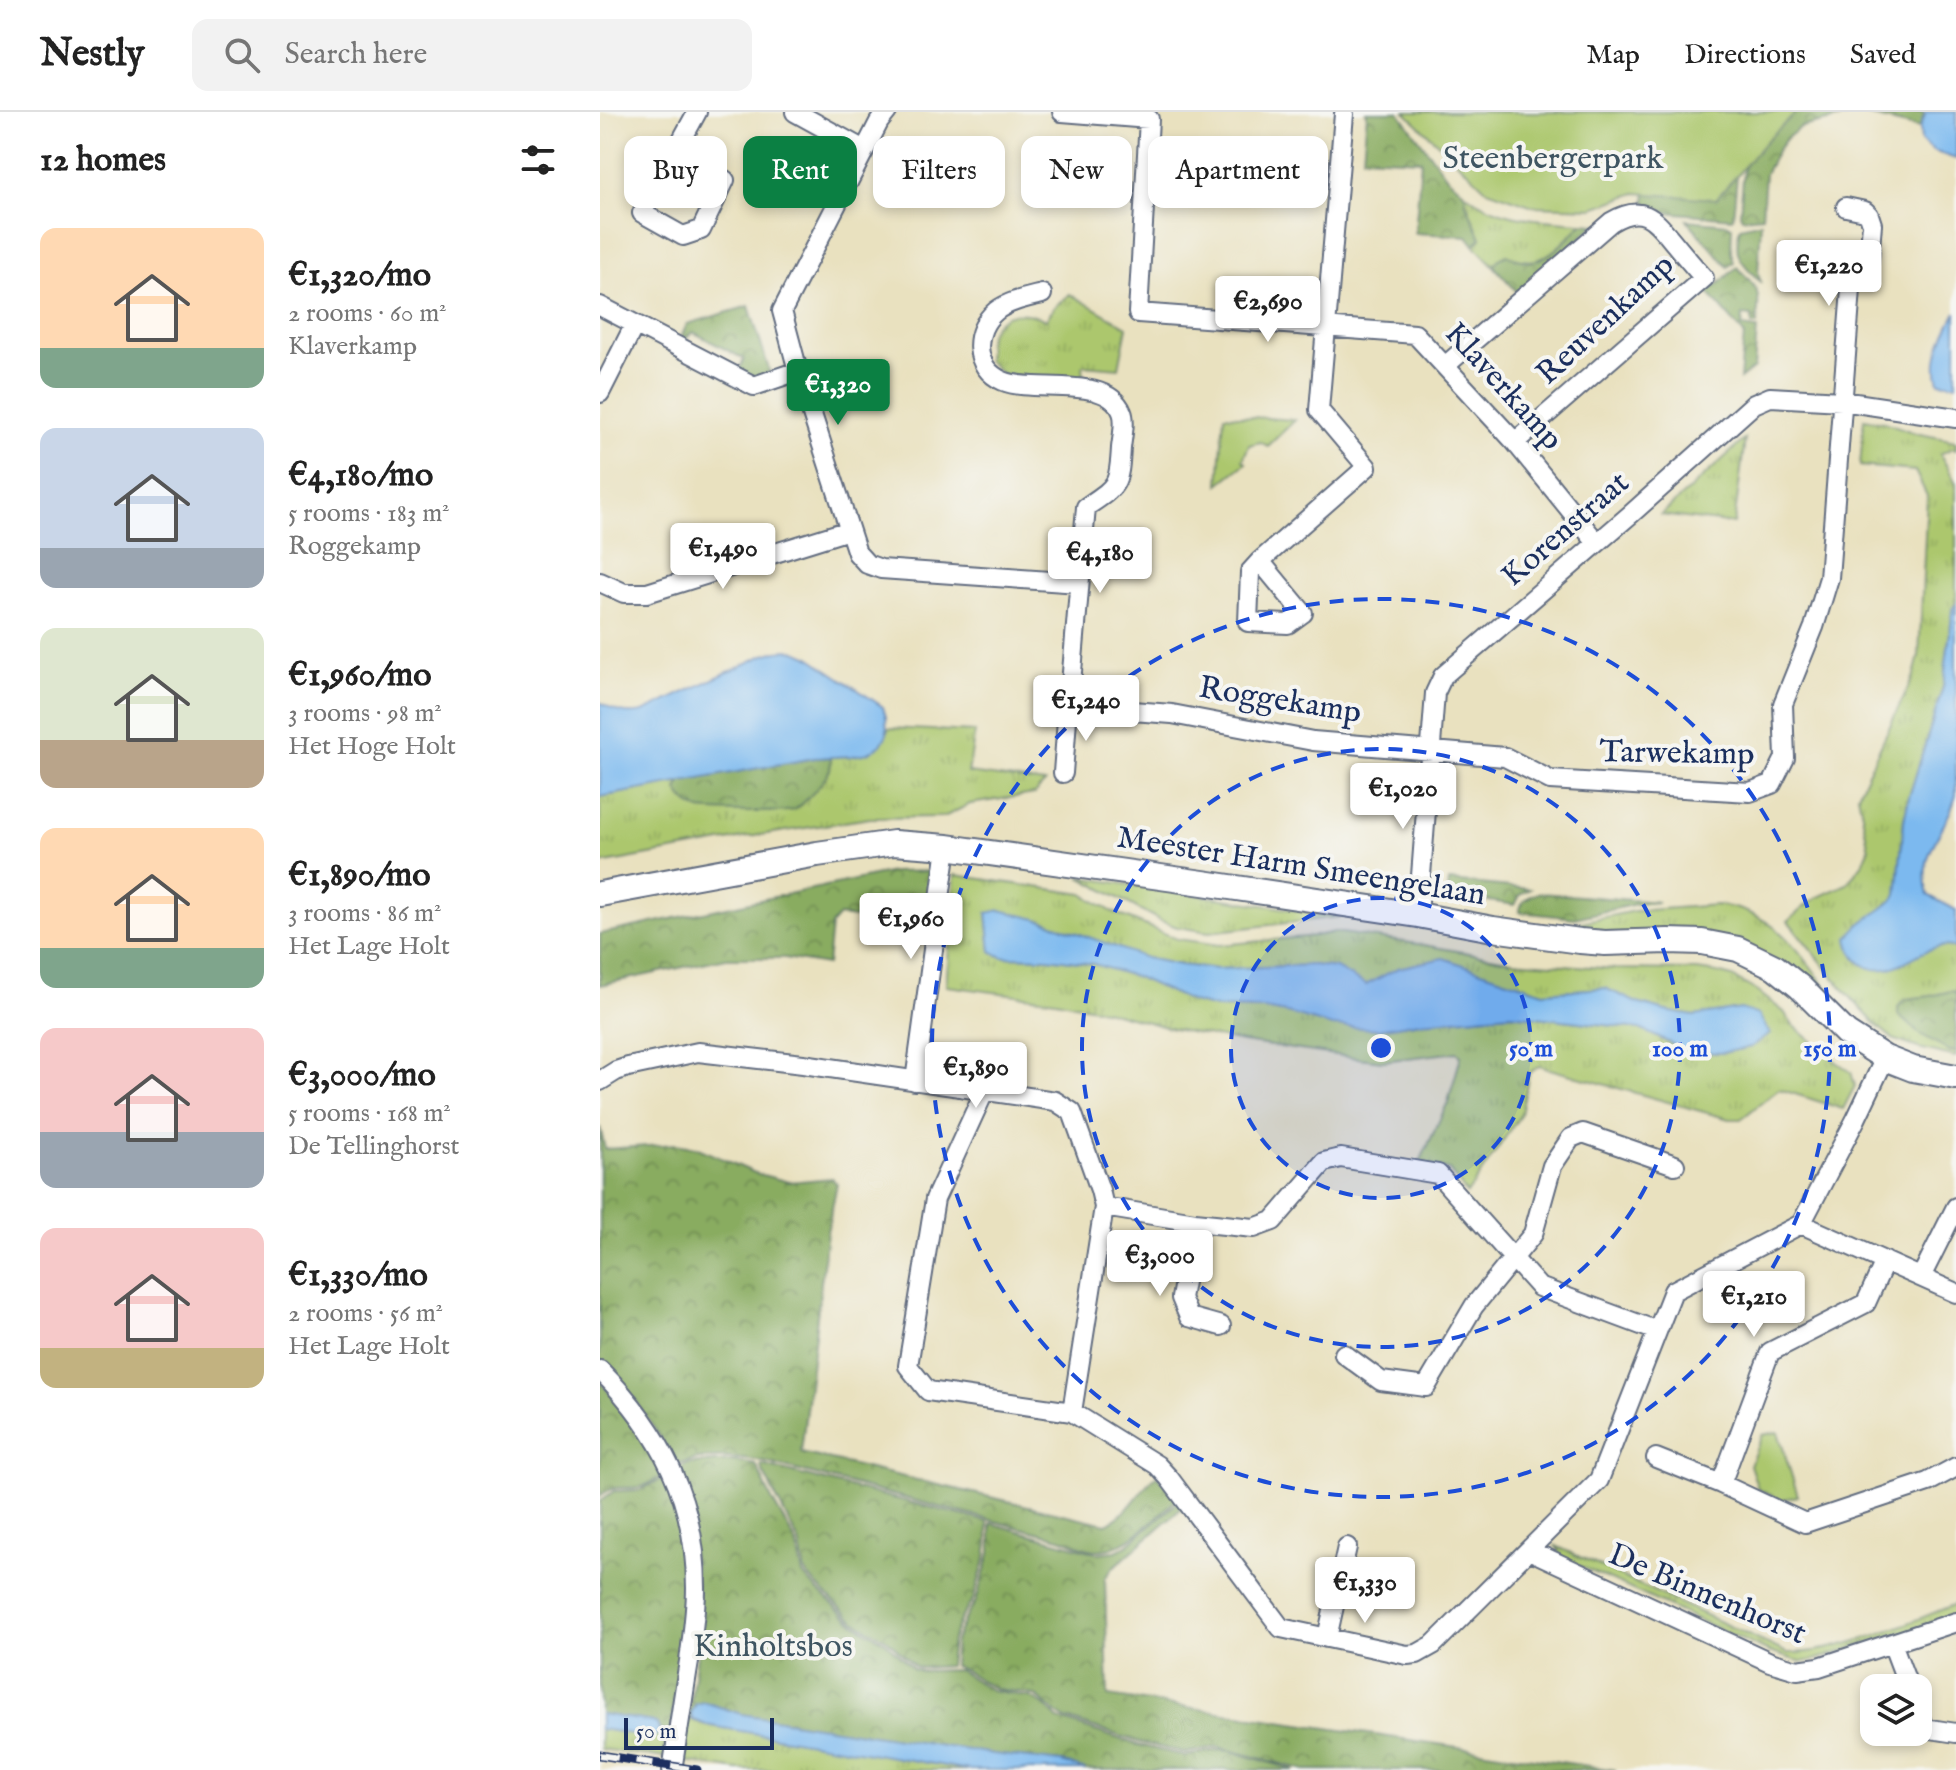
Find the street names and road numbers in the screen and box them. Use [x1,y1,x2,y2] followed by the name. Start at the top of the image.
[1528,246,1684,394] street label: Reuvenkamp
[1435,314,1571,460] street label: Klaverkamp
[1494,463,1638,597] street label: Korenstraat
[1196,668,1364,734] street label: Roggekamp
[1599,732,1755,776] street label: Tarwekamp
[1114,818,1488,916] street label: Meester Harm Smeengelaan
[1602,1535,1812,1655] street label: De Binnenhorst

